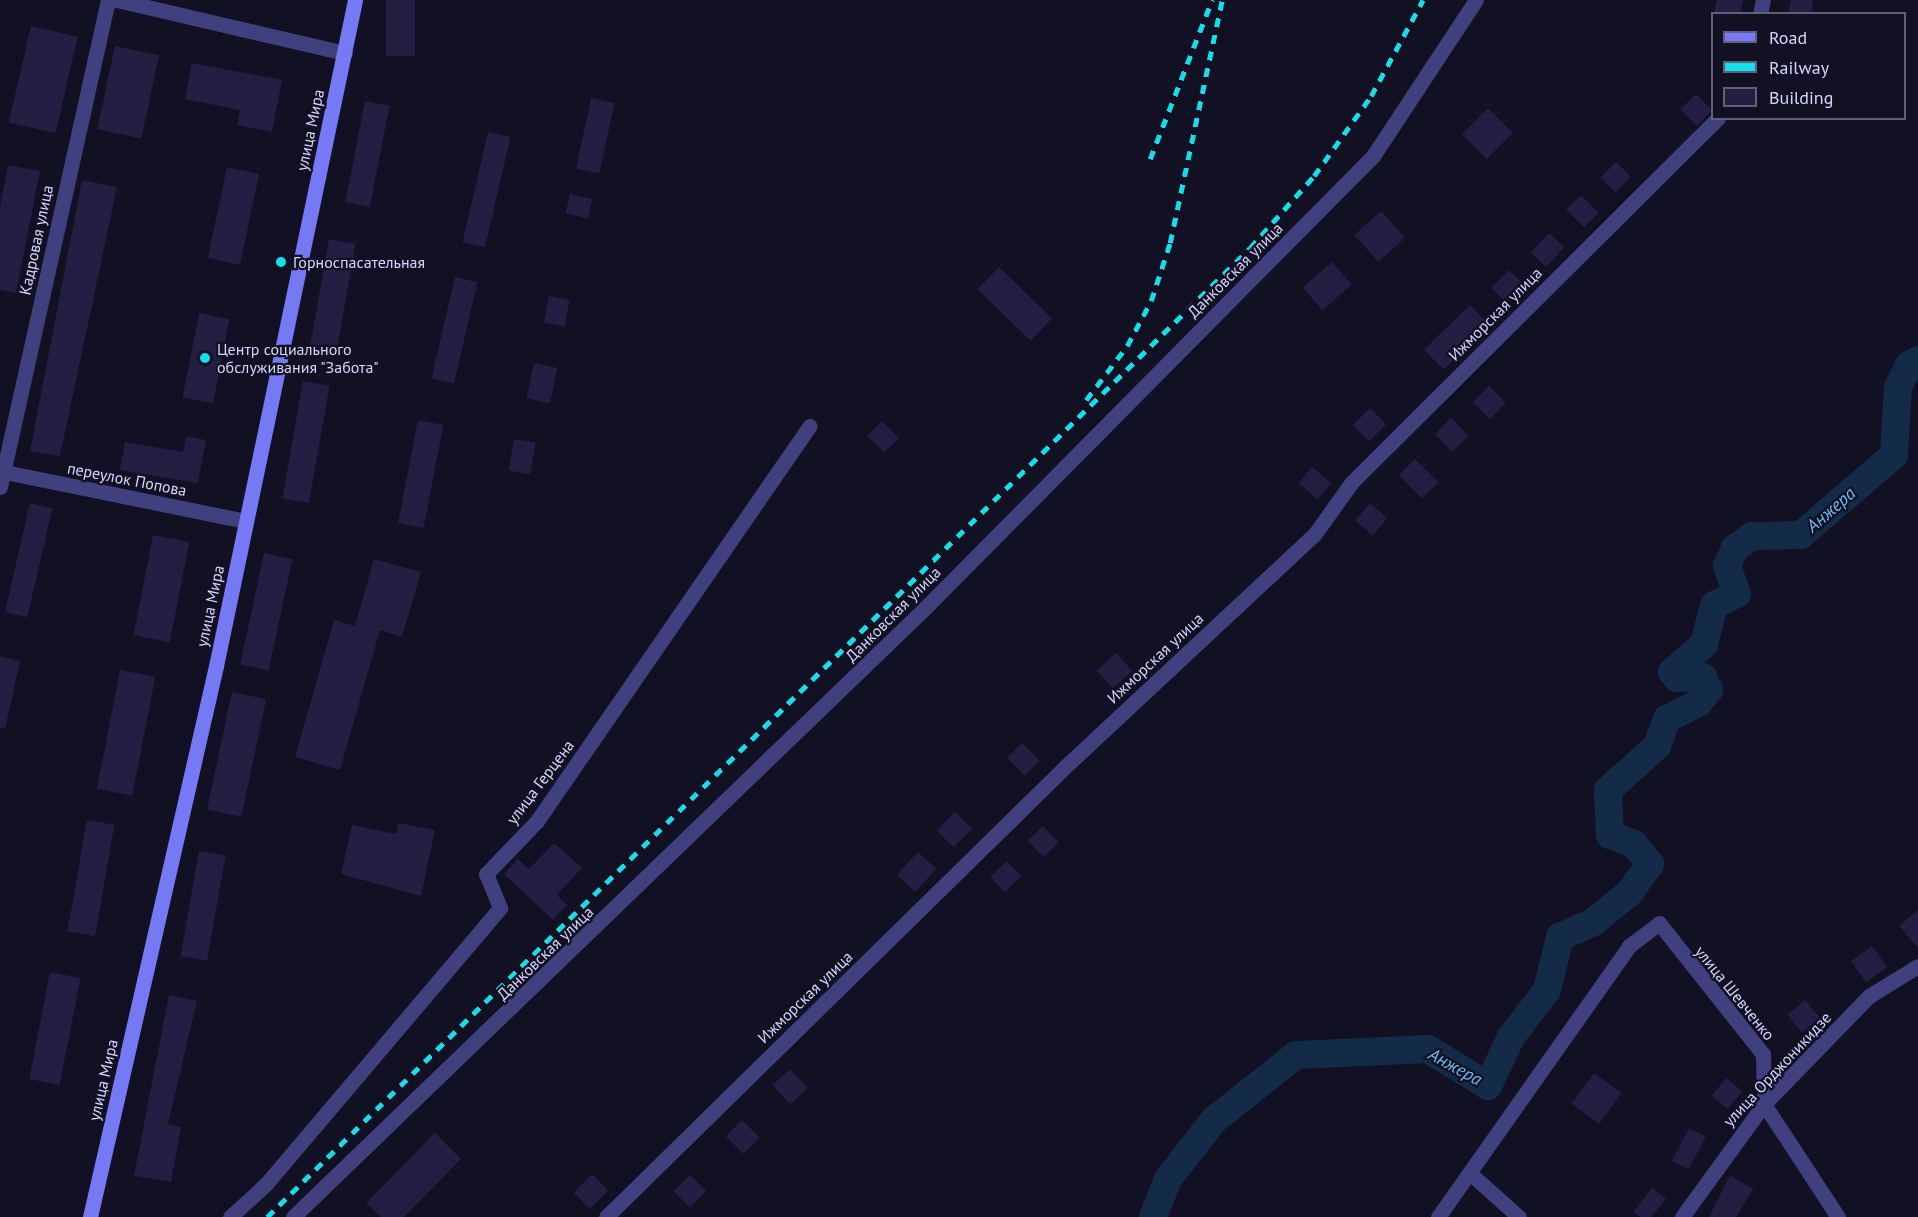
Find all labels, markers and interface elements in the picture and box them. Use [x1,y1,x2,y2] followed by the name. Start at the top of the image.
[1711,12,1906,120] legend
[1769,26,1807,49] text: Road
[1769,56,1829,79] text: Railway
[1769,86,1833,109] text: Building
[292,87,328,173] street label: улица Мира
[15,183,57,297] street label: Кадровая улица
[1183,218,1287,322] street label: Данковская улица
[293,252,425,272] place label: Горноспасательная
[274,255,288,269] marker: Горноспасательная
[1444,263,1546,365] street label: Ижморская улица
[217,339,380,377] place label: Центр социального обслуживания "Забота"
[198,351,212,365] marker: Центр социального обслуживания "Забота"
[66,458,188,500] street label: переулок Попова
[1802,483,1860,537] water label: Анжера
[841,562,945,666] street label: Данковская улица
[192,563,228,649] street label: улица Мира
[1103,609,1207,707] street label: Ижморская улица
[502,736,578,828] street label: улица Герцена
[493,902,597,1004] street label: Данковская улица
[1691,942,1779,1044] street label: улица Шевченко
[754,947,856,1047] street label: Ижморская улица
[1719,1008,1835,1130] street label: улица Орджоникидзе
[84,1037,122,1123] street label: улица Мира
[1424,1043,1486,1091] water label: Анжера

